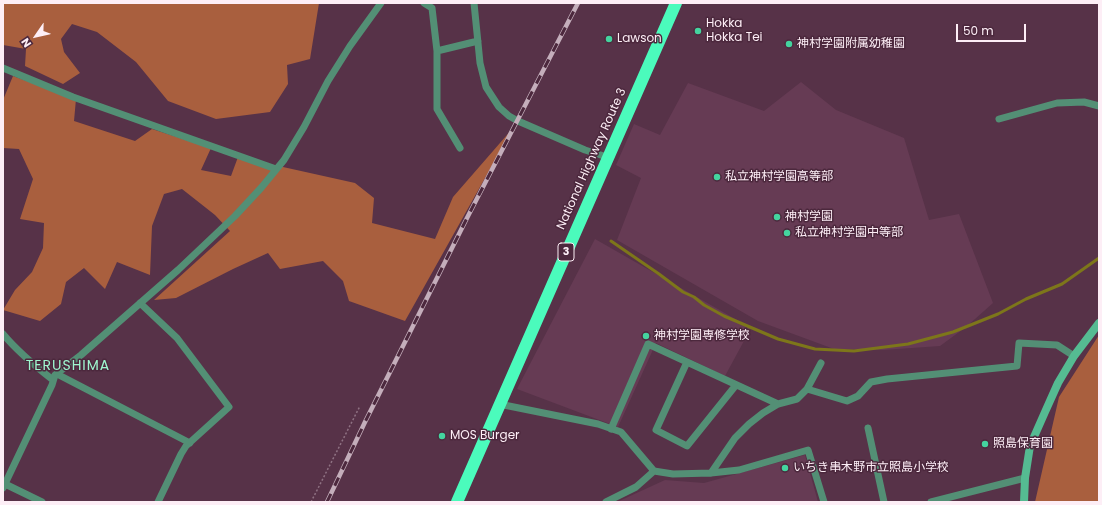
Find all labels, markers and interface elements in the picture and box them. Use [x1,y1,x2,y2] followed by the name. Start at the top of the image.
[16,16,56,56] north arrow
[958,16,1028,42] scale bar
[706,17,763,45] place label: Hokka Hokka Tei
[963,22,994,39] text: 50 m
[693,26,703,36] marker: Hokka Hokka Tei
[617,32,662,46] place label: Lawson
[604,34,614,44] marker: Lawson
[17,35,35,51] text: N
[797,37,905,51] place label: 神村学園附属幼稚園
[784,39,794,49] marker: 神村学園附属幼稚園
[554,86,630,232] street label: National Highway Route 3
[725,170,833,184] place label: 私立神村学園高等部
[712,172,722,182] marker: 私立神村学園高等部
[785,210,833,224] place label: 神村学園
[772,212,782,222] marker: 神村学園
[795,226,903,240] place label: 私立神村学園中等部
[782,228,792,238] marker: 私立神村学園中等部
[558,243,574,261] road number: 3
[654,329,750,343] place label: 神村学園専修学校
[641,331,651,341] marker: 神村学園専修学校
[26,358,110,374] district label: TERUSHIMA
[450,429,520,443] place label: MOS Burger
[437,431,447,441] marker: MOS Burger
[993,437,1053,451] place label: 照島保育園
[980,439,990,449] marker: 照島保育園
[793,461,949,475] place label: いちき串木野市立照島小学校
[780,463,790,473] marker: いちき串木野市立照島小学校

